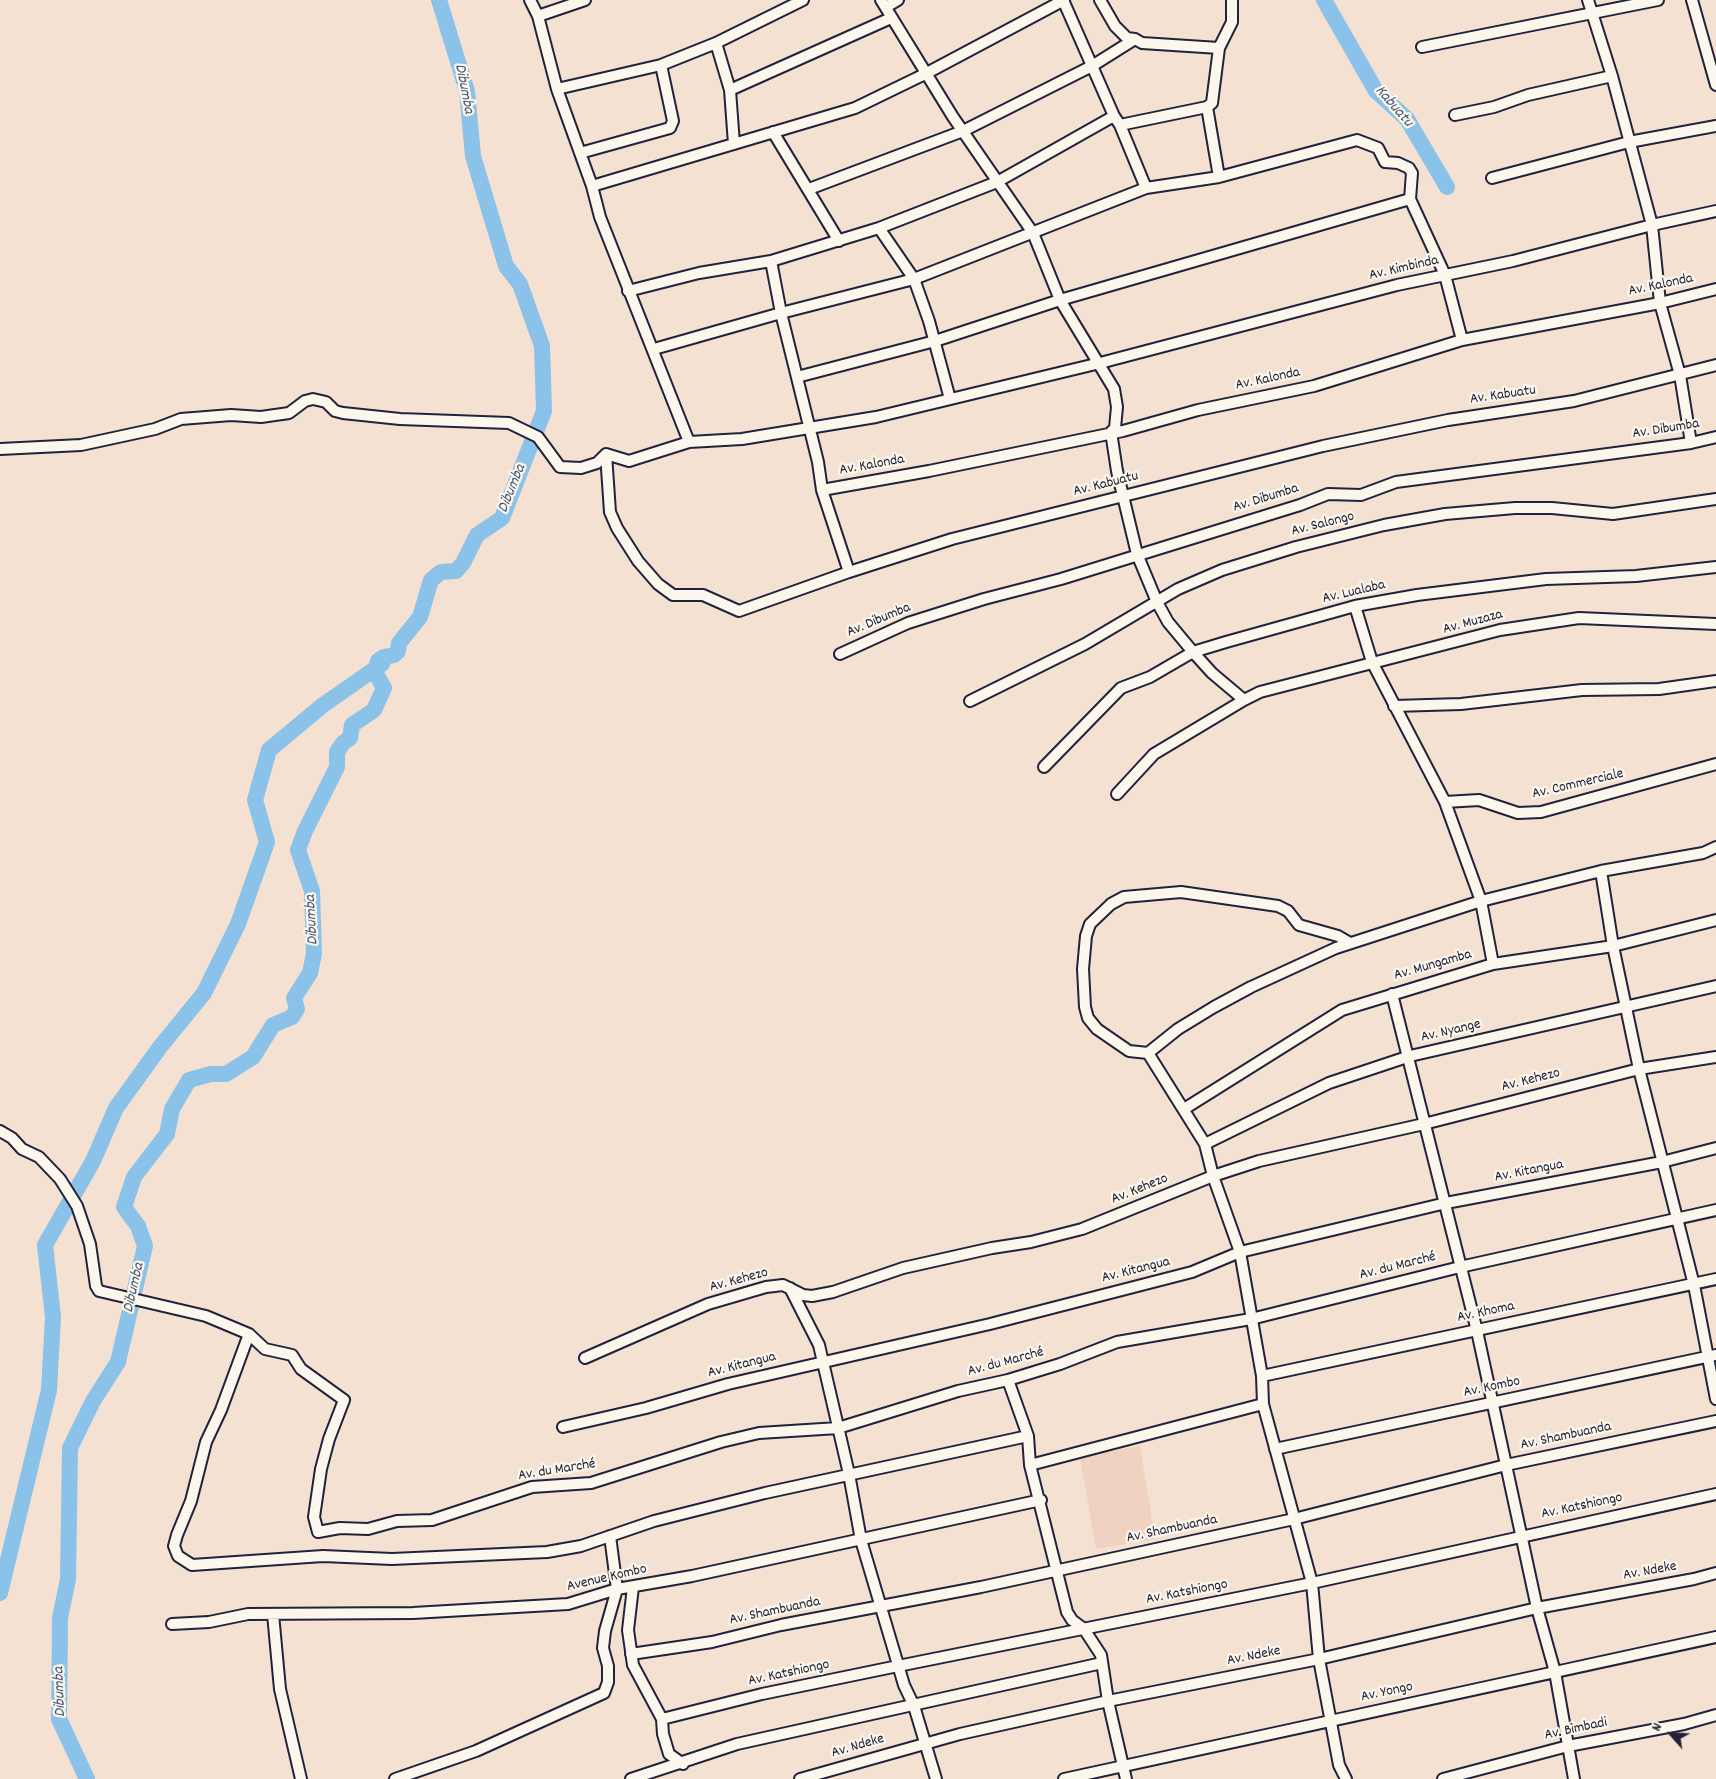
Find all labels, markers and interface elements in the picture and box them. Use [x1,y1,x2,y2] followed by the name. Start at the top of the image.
[449,62,477,116] water label: Dibumba
[1370,82,1416,132] water label: Kabuatu
[1368,252,1440,286] street label: Av. Kimbinda
[1627,270,1695,302] street label: Av. Kalonda
[1234,364,1302,396] street label: Av. Kalonda
[1469,382,1537,410] street label: Av. Kabuatu
[1631,416,1701,444] street label: Av. Dibumba
[838,451,906,481] street label: Av. Kalonda
[495,462,531,516] water label: Dibumba
[1072,468,1140,502] street label: Av. Kabuatu
[1231,481,1301,517] street label: Av. Dibumba
[1290,508,1356,542] street label: Av. Salongo
[1321,577,1387,609] street label: Av. Lualaba
[844,599,914,643] street label: Av. Dibumba
[1441,606,1505,640] street label: Av. Muzaza
[1531,766,1625,804] street label: Av. Commerciale
[302,894,324,946] water label: Dibumba
[1392,946,1474,986] street label: Av. Mungamba
[1419,1016,1483,1048] street label: Av. Nyange
[1500,1065,1562,1097] street label: Av. Kehezo
[1493,1157,1565,1187] street label: Av. Kitangua
[1109,1170,1171,1210] street label: Av. Kehezo
[1358,1249,1438,1285] street label: Av. du Marché
[1100,1254,1172,1288] street label: Av. Kitangua
[120,1261,150,1315] water label: Dibumba
[708,1265,770,1297] street label: Av. Kehezo
[1456,1298,1516,1328] street label: Av. Khoma
[966,1344,1046,1382] street label: Av. du Marché
[706,1349,778,1383] street label: Av. Kitangua
[1462,1373,1522,1403] street label: Av. Kombo
[1519,1419,1613,1455] street label: Av. Shambuanda
[517,1456,597,1486] street label: Av. du Marché
[1540,1490,1624,1524] street label: Av. Katshiongo
[1125,1512,1219,1548] street label: Av. Shambuanda
[1622,1558,1678,1586] street label: Av. Ndeke
[565,1561,649,1597] street label: Avenue Kombo
[1145,1576,1229,1610] street label: Av. Katshiongo
[728,1594,822,1630] street label: Av. Shambuanda
[1226,1643,1282,1671] street label: Av. Ndeke
[747,1657,831,1691] street label: Av. Katshiongo
[51,1666,71,1718] water label: Dibumba
[1359,1679,1415,1707] street label: Av. Yongo
[1646,1709,1696,1759] north arrow
[1543,1715,1609,1745] street label: Av. Bimbadi
[1647,1720,1668,1735] text: N
[829,1731,887,1763] street label: Av. Ndeke

